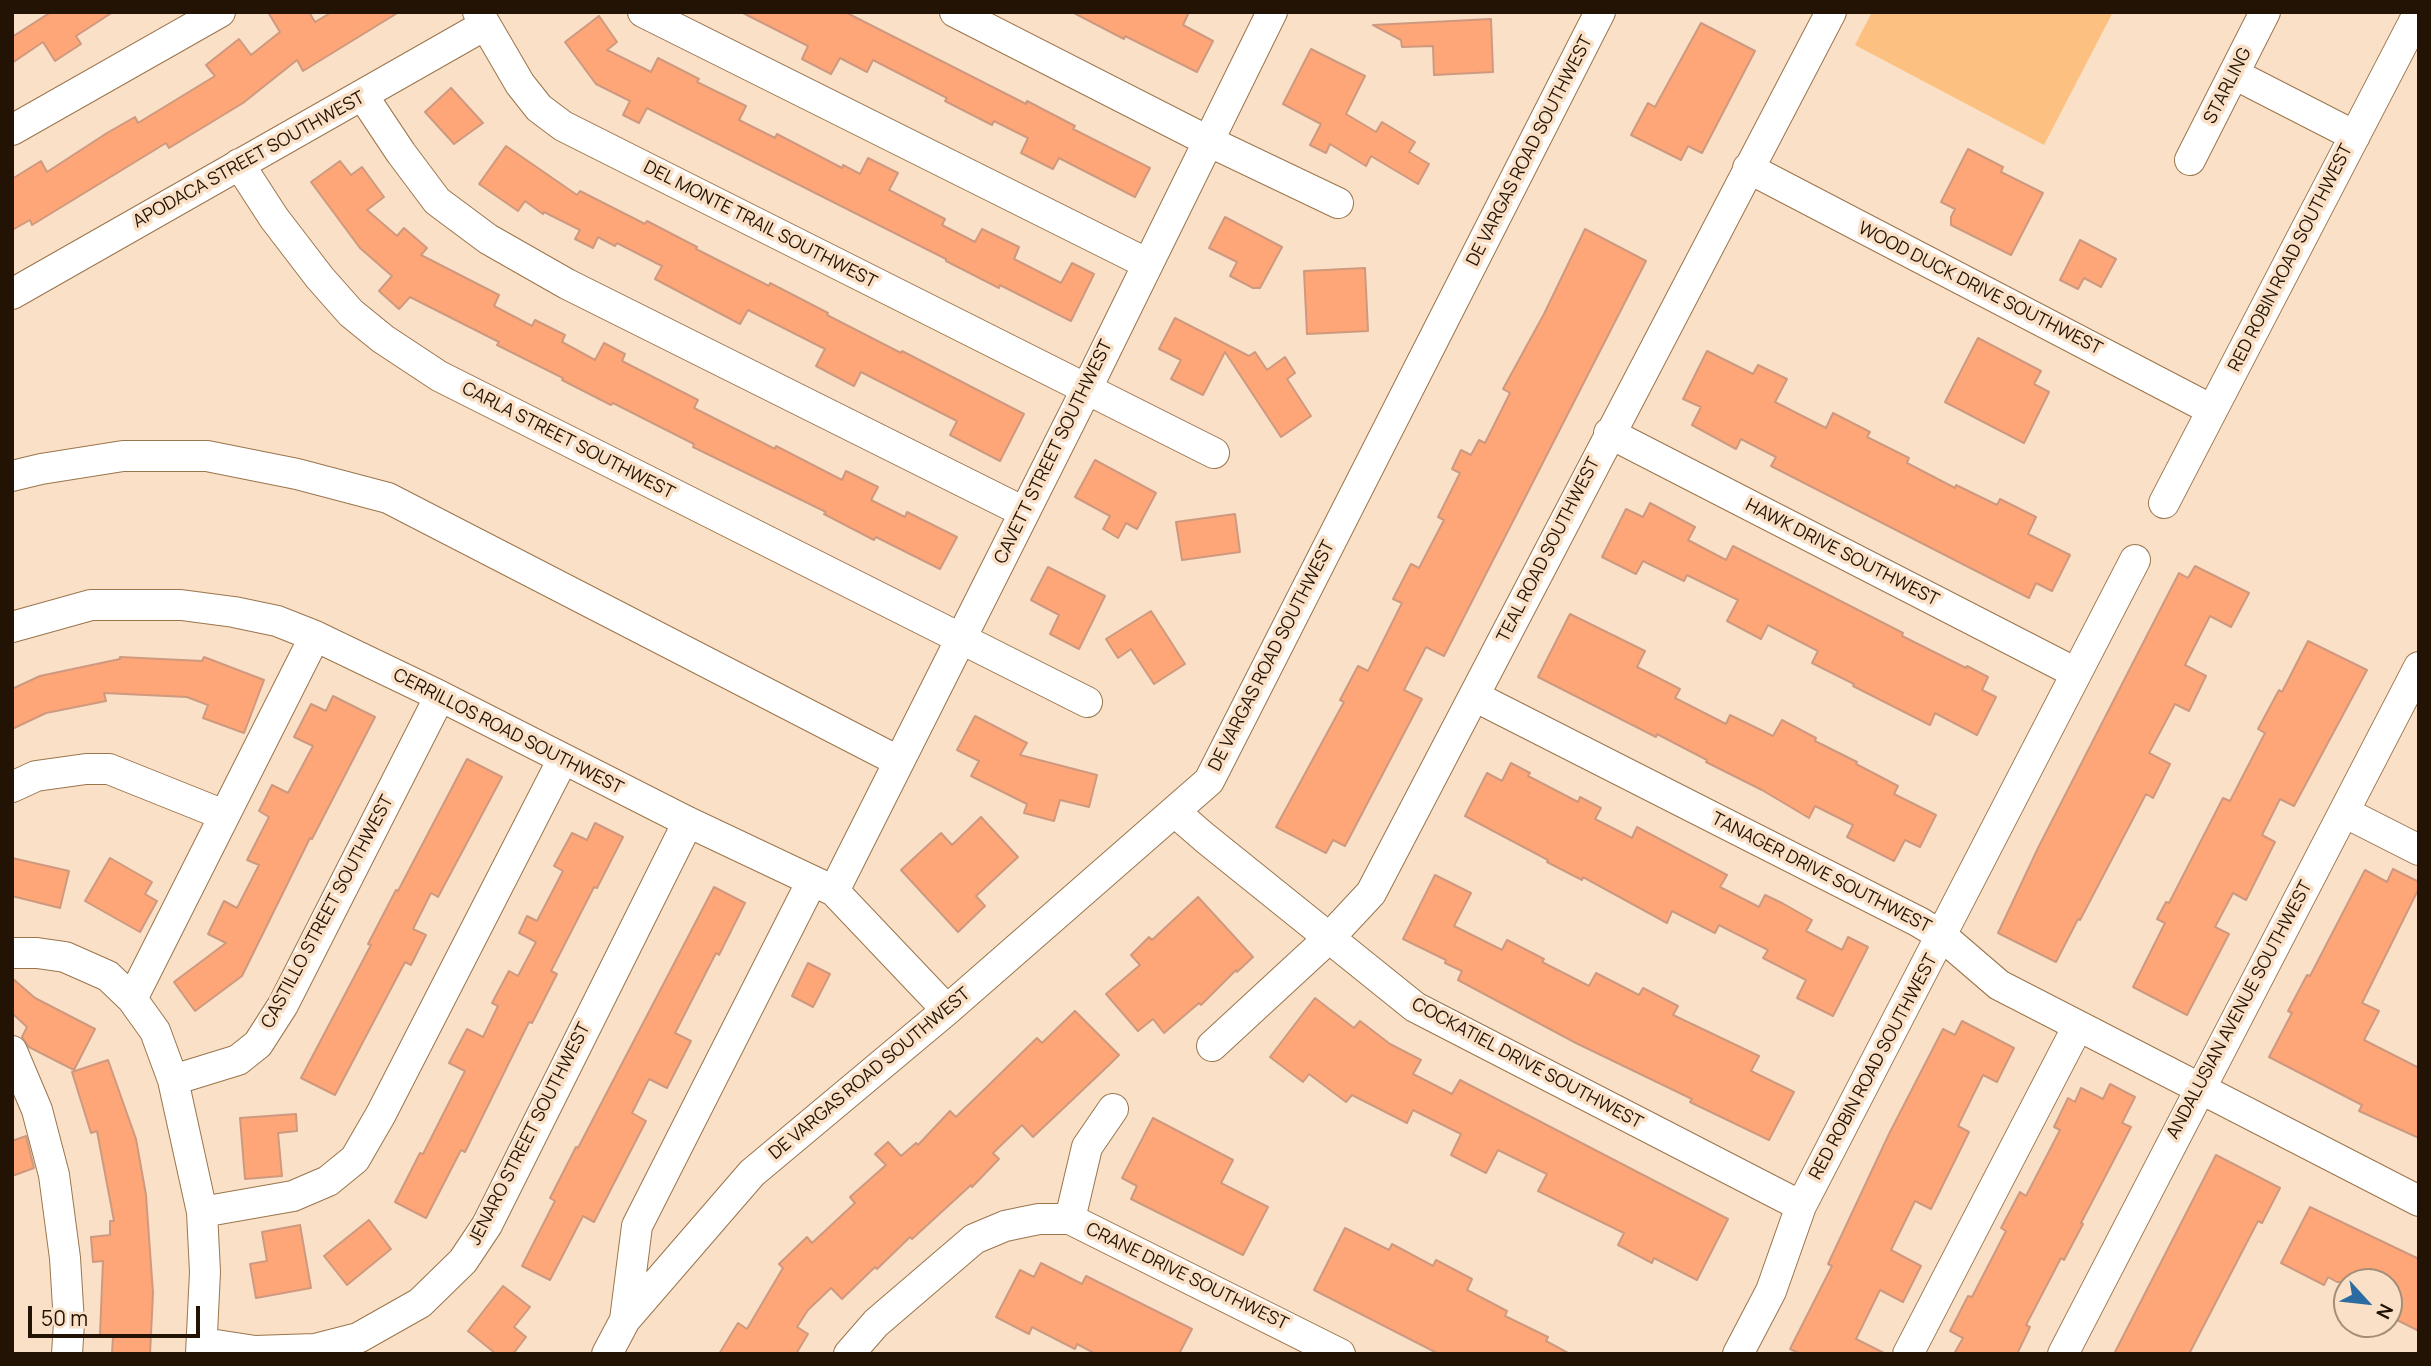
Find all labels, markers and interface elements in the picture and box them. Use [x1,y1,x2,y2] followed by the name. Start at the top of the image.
[1462,32,1598,270] street label: DE VARGAS ROAD SOUTHWEST
[2200,44,2256,128] street label: STARLING
[129,87,369,233] street label: APODACA STREET SOUTHWEST
[2224,141,2358,375] street label: RED ROBIN ROAD SOUTHWEST
[640,157,880,293] street label: DEL MONTE TRAIL SOUTHWEST
[1854,218,2106,360] street label: WOOD DUCK DRIVE SOUTHWEST
[990,337,1118,567] street label: CAVETT STREET SOUTHWEST
[458,378,678,504] street label: CARLA STREET SOUTHWEST
[1493,454,1605,646] street label: TEAL ROAD SOUTHWEST
[1742,495,1942,611] street label: HAWK DRIVE SOUTHWEST
[1204,537,1340,775] street label: DE VARGAS ROAD SOUTHWEST
[389,664,627,800] street label: CERRILLOS ROAD SOUTHWEST
[257,792,399,1032] street label: CASTILLO STREET SOUTHWEST
[1708,808,1934,938] street label: TANAGER DRIVE SOUTHWEST
[2163,877,2317,1143] street label: ANDALUSIAN AVENUE SOUTHWEST
[1805,951,1943,1183] street label: RED ROBIN ROAD SOUTHWEST
[765,984,975,1164] street label: DE VARGAS ROAD SOUTHWEST
[1408,994,1646,1134] street label: COCKATIEL DRIVE SOUTHWEST
[464,1019,596,1249] street label: JENARO STREET SOUTHWEST
[1082,1219,1292,1335] street label: CRANE DRIVE SOUTHWEST
[2333,1268,2403,1338] north arrow
[32,1292,203,1336] scale bar
[2370,1300,2400,1324] text: N
[41,1304,88,1332] text: 50 m

